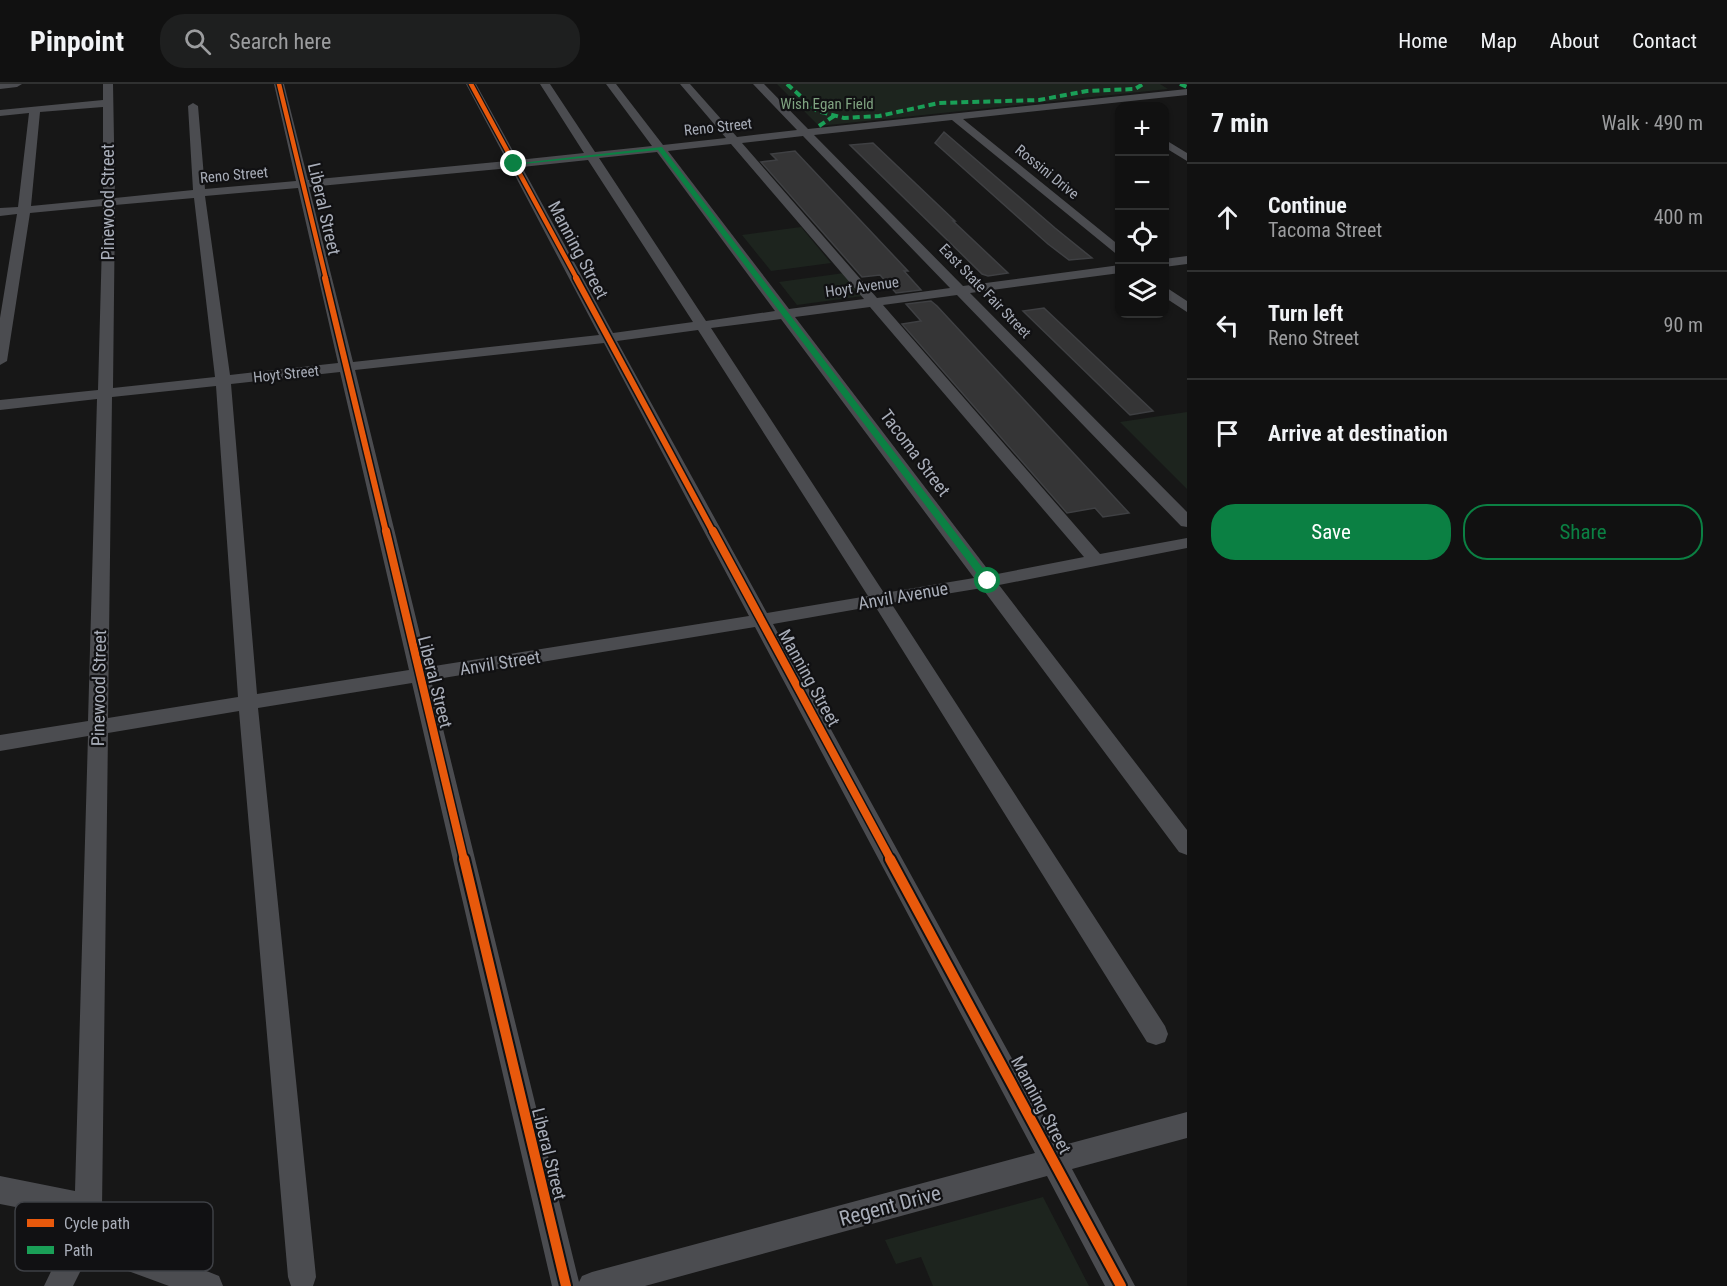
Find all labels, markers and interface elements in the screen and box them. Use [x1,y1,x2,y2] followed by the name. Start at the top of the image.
[160,14,580,68] search box
[30,25,124,58] text: Pinpoint
[181,25,214,58] icon: search
[229,29,331,54] text: Search here
[1398,29,1448,53] text: Home
[1481,29,1517,53] text: Map
[1550,29,1599,53] text: About
[1632,29,1697,53] text: Contact
[780,95,874,113] park label: Wish Egan Field
[1115,102,1169,318] map controls
[1115,102,1169,156] button: +
[1211,108,1269,138] text: 7 min
[1602,111,1703,135] text: Walk · 490 m
[683,114,753,140] street label: Reno Street
[1012,141,1082,203] street label: Rossini Drive
[97,144,118,260] street label: Pinewood Street
[500,150,526,176] route end
[1115,156,1169,210] button: −
[304,161,345,257] street label: Liberal Street
[199,163,269,187] street label: Reno Street
[1268,193,1347,218] text: Continue
[544,197,613,302] street label: Manning Street
[1211,201,1244,234] icon: ahead
[1654,205,1703,229] text: 400 m
[1115,210,1169,264] button: locate
[1268,218,1382,242] text: Tacoma Street
[935,240,1035,342] street label: East State Fair Street
[1115,264,1169,318] button: layers
[824,273,900,301] street label: Hoyt Avenue
[1268,301,1343,326] text: Turn left
[1211,309,1244,342] icon: left
[1664,313,1703,337] text: 90 m
[1268,326,1359,350] text: Reno Street
[252,362,320,386] street label: Hoyt Street
[876,405,955,500] street label: Tacoma Street
[1211,417,1244,450] icon: arrive
[1268,421,1448,446] text: Arrive at destination
[1211,504,1451,560] button: Save
[1463,504,1703,560] button: Share
[974,567,1000,593] route start
[856,577,950,614] street label: Anvil Avenue
[774,626,845,730] street label: Manning Street
[87,630,110,746] street label: Pinewood Street
[414,634,457,730] street label: Liberal Street
[458,646,542,679] street label: Anvil Street
[1007,1052,1076,1157] street label: Manning Street
[528,1106,571,1202] street label: Liberal Street
[837,1181,944,1231] street label: Regent Drive
[15,1202,213,1271] legend
[64,1214,130,1233] text: Cycle path
[64,1241,93,1260] text: Path

